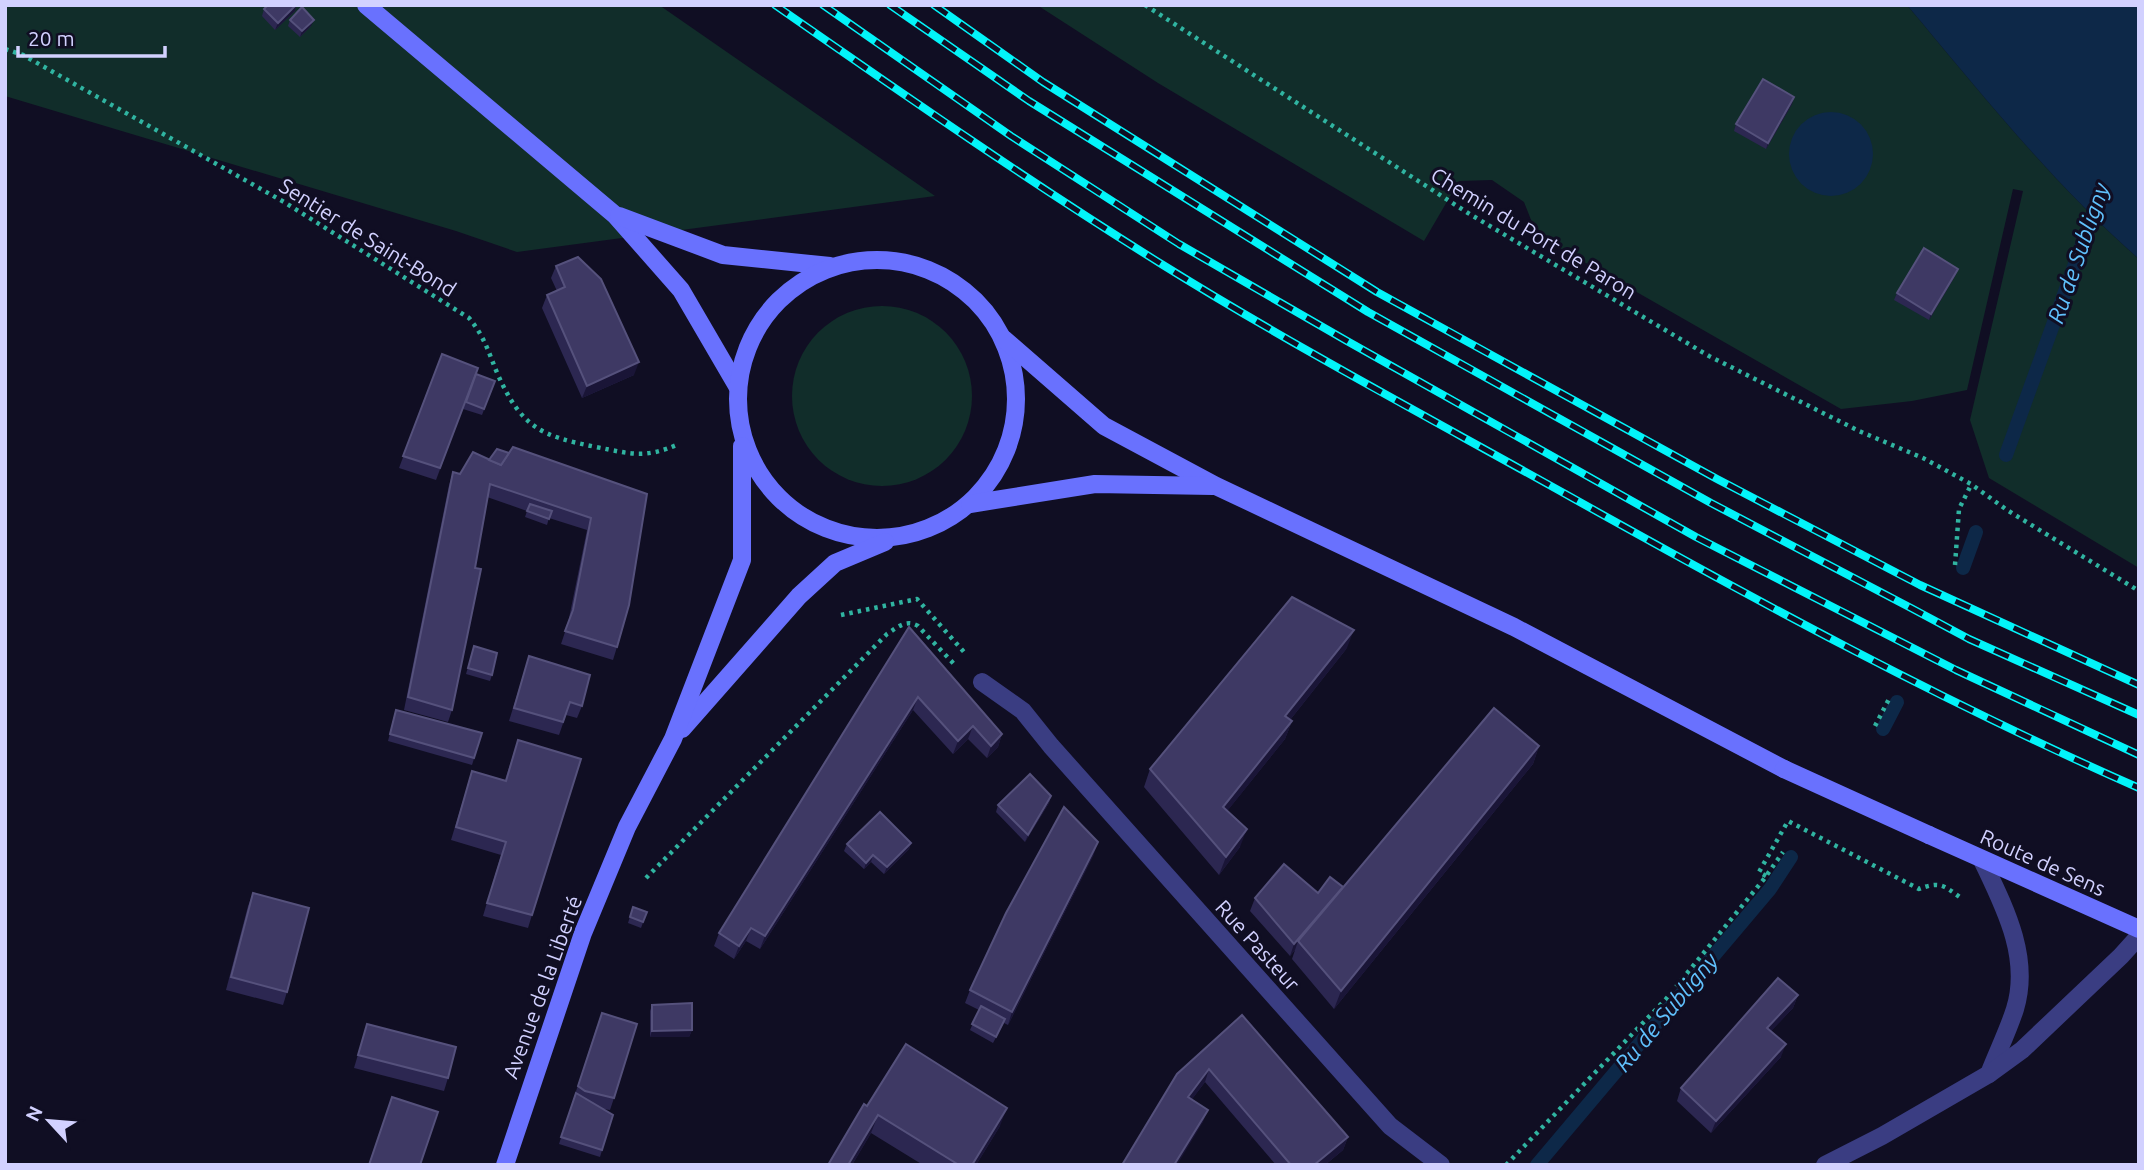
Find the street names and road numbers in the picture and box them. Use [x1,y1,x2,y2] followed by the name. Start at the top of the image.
[1427,162,1641,304] street label: Chemin du Port de Paron
[275,173,461,301] street label: Sentier de Saint-Bond
[1977,824,2109,900] street label: Route de Sens
[498,892,586,1082] street label: Avenue de la Liberté
[1211,895,1305,995] street label: Rue Pasteur

